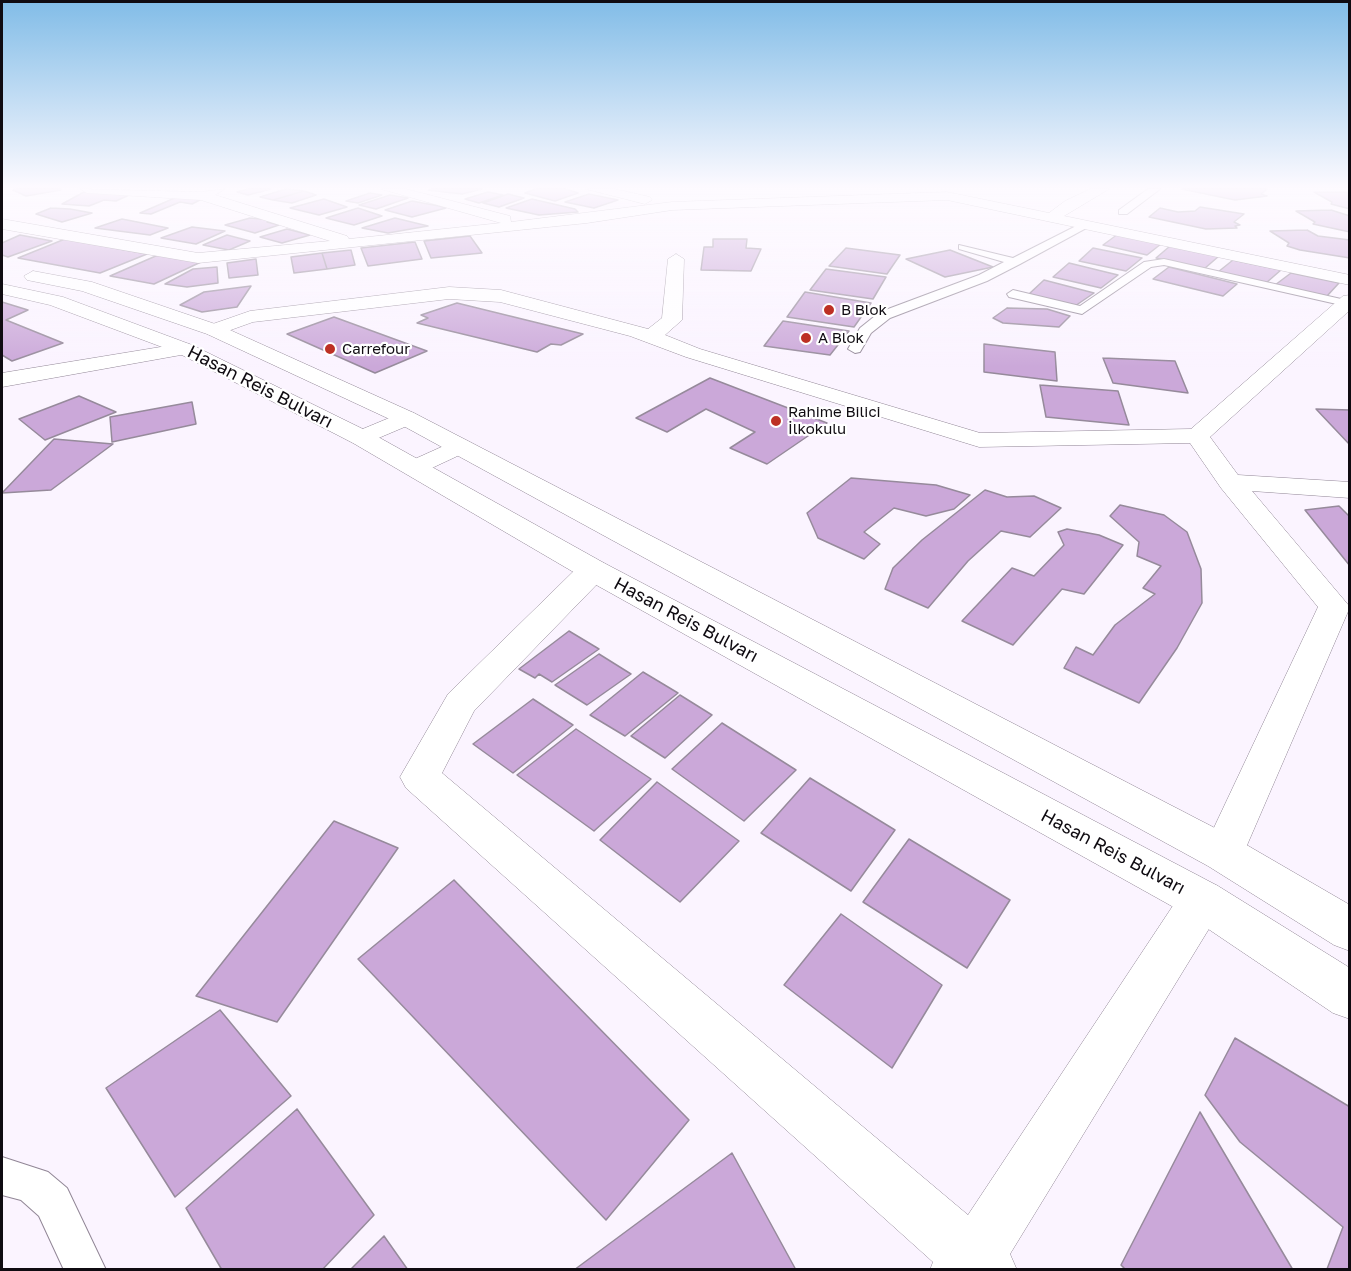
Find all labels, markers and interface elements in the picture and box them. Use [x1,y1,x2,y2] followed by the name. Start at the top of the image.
[841,301,887,319] place label: B Blok
[822,303,836,317] marker: B Blok
[818,329,864,347] place label: A Blok
[799,331,813,345] marker: A Blok
[342,340,410,358] place label: Carrefour
[184,341,336,433] street label: Hasan Reis Bulvarı
[323,342,337,356] marker: Carrefour
[788,403,881,438] place label: Rahime Bilici İlkokulu
[769,414,783,428] marker: Rahime Bilici İlkokulu
[610,573,762,667] street label: Hasan Reis Bulvarı
[1037,805,1189,899] street label: Hasan Reis Bulvarı

